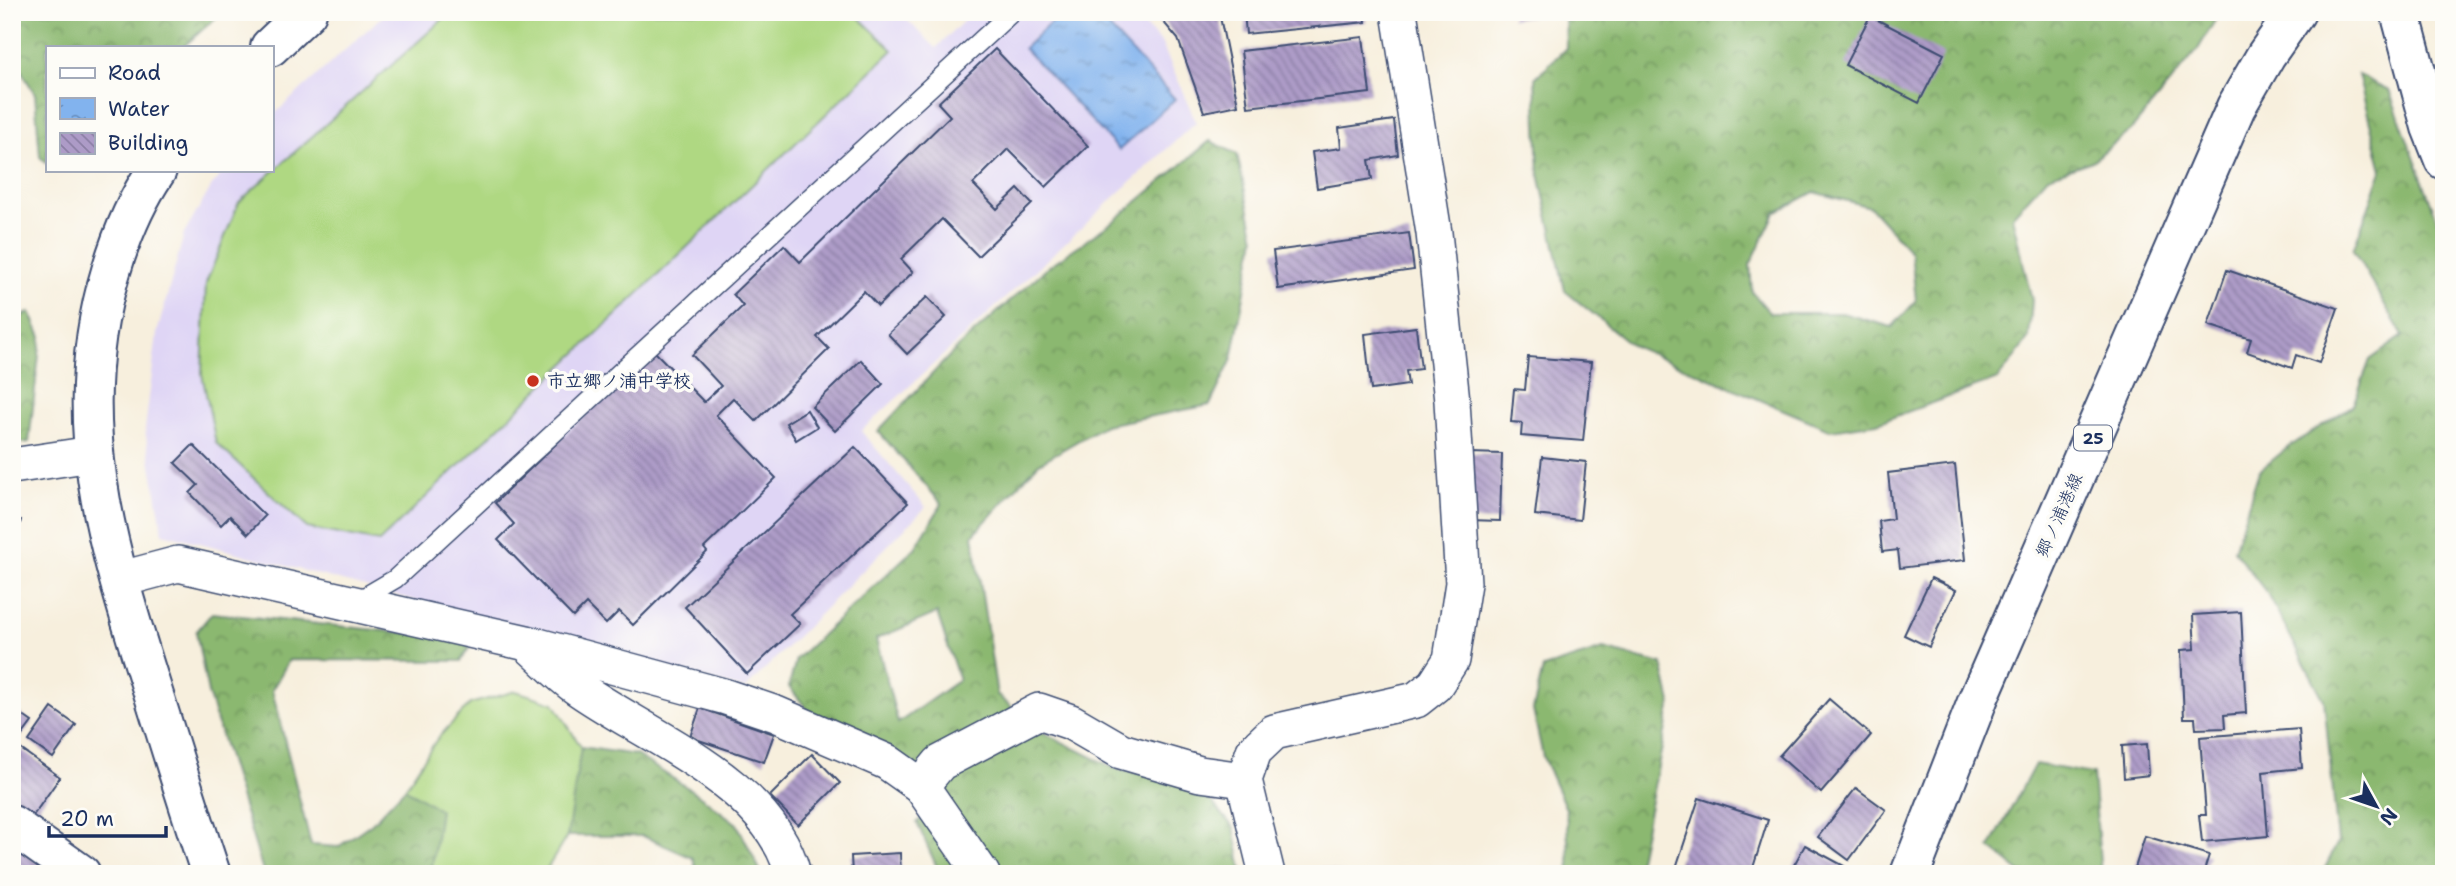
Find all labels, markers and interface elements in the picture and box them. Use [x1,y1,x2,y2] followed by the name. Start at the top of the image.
[46,46,273,172] legend
[108,59,161,87] text: Road
[108,95,170,123] text: Water
[108,129,188,157] text: Building
[547,369,691,393] place label: 市立郷ノ浦中学校
[525,373,541,389] marker: 市立郷ノ浦中学校
[2074,426,2112,450] road number: 25
[2030,469,2088,561] street label: 郷ノ浦港線
[2340,770,2410,840] north arrow
[49,795,166,839] scale bar
[2374,803,2403,830] text: N
[60,805,114,833] text: 20 m

